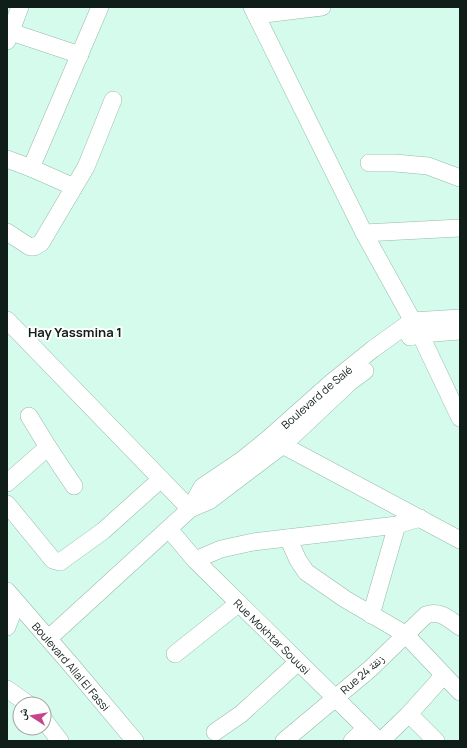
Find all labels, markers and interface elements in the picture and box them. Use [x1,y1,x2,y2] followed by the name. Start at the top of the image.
[28,323,122,341] district label: Hay Yassmina 1
[277,361,355,432] street label: Boulevard de Salé
[231,595,314,677] street label: Rue Mokhtar Souusi
[29,618,114,714] street label: Boulevard Allal El Fassi
[337,651,387,697] street label: Rue 24 زنقة
[12,696,52,736] north arrow
[13,706,31,721] text: ش

